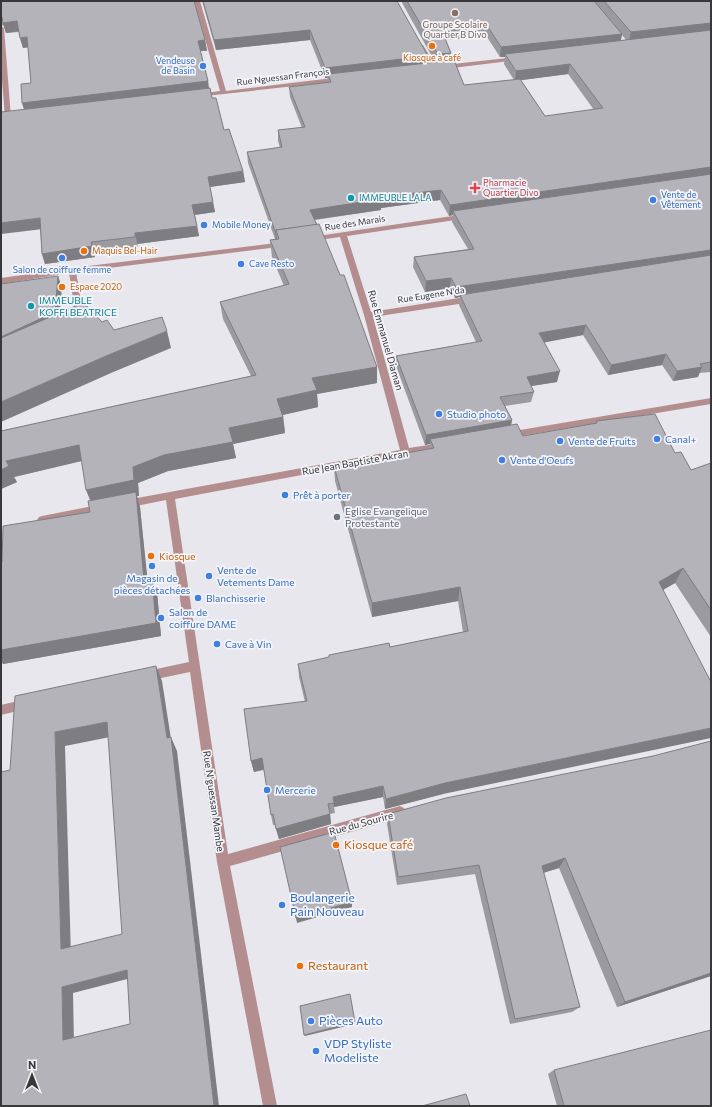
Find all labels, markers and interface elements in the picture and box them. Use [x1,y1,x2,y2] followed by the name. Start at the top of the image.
[450,8,460,18] marker: Groupe Scolaire Quartier B Divo
[423,19,488,40] place label: Groupe Scolaire Quartier B Divo
[427,41,437,51] marker: Kiosque à café
[403,52,461,63] place label: Kiosque à café
[156,55,195,76] place label: Vendeuse de Basin
[198,61,208,71] marker: Vendeuse de Basin
[236,65,330,88] street label: Rue Nguessan François
[483,177,539,198] place label: Pharmacie Quartier Divo
[470,183,480,193] marker: Pharmacie Quartier Divo
[661,189,701,210] place label: Vente de Vêtement
[359,192,431,203] place label: IMMEUBLE LALA
[346,193,356,203] marker: IMMEUBLE LALA
[648,195,658,205] marker: Vente de Vêtement
[324,212,386,233] street label: Rue des Marais
[212,219,271,230] place label: Mobile Money
[199,220,209,230] marker: Mobile Money
[92,245,158,256] place label: Maquis Bel-Hair
[79,246,89,256] marker: Maquis Bel-Hair
[57,253,67,263] marker: Salon de coiffure femme
[249,258,294,269] place label: Cave Resto
[236,259,246,269] marker: Cave Resto
[13,264,112,275] place label: Salon de coiffure femme
[70,281,122,292] place label: Espace 2020
[57,282,67,292] marker: Espace 2020
[397,284,465,305] street label: Rue Eugene N'da
[366,288,406,392] street label: Rue Emmanuel Diaman
[39,294,117,318] place label: IMMEUBLE KOFFI BEATRICE
[26,301,36,311] marker: IMMEUBLE KOFFI BEATRICE
[447,408,506,420] place label: Studio photo
[434,409,444,419] marker: Studio photo
[665,433,697,445] place label: Canal+
[652,434,662,444] marker: Canal+
[568,435,636,447] place label: Vente de Fruits
[555,436,565,446] marker: Vente de Fruits
[301,447,409,477] street label: Rue Jean Baptiste Akran
[510,454,574,466] place label: Vente d'Oeufs
[497,455,507,465] marker: Vente d'Oeufs
[293,489,351,501] place label: Prêt à porter
[280,490,290,500] marker: Prêt à porter
[345,505,427,529] place label: Eglise Evangelique Protestante
[332,512,342,522] marker: Eglise Evangelique Protestante
[159,550,195,562] place label: Kiosque
[146,551,156,561] marker: Kiosque
[147,561,157,571] marker: Magasin de pièces détachées
[217,564,295,588] place label: Vente de Vetements Dame
[204,571,214,581] marker: Vente de Vetements Dame
[114,572,191,596] place label: Magasin de pièces détachées
[206,592,265,604] place label: Blanchisserie
[193,593,203,603] marker: Blanchisserie
[169,606,236,630] place label: Salon de coiffure DAME
[156,613,166,623] marker: Salon de coiffure DAME
[225,638,271,650] place label: Cave à Vin
[212,639,222,649] marker: Cave à Vin
[201,750,227,852] street label: Rue N'guessan Mambe
[275,784,316,796] place label: Mercerie
[262,785,272,795] marker: Mercerie
[328,809,394,837] street label: Rue du Sourire
[344,837,413,851] place label: Kiosque café
[331,840,341,850] marker: Kiosque café
[290,890,364,918] place label: Boulangerie Pain Nouveau
[277,900,287,910] marker: Boulangerie Pain Nouveau
[308,958,368,972] place label: Restaurant
[295,961,305,971] marker: Restaurant
[319,1013,383,1027] place label: Pièces Auto
[306,1016,316,1026] marker: Pièces Auto
[324,1036,392,1064] place label: VDP Styliste Modeliste
[311,1046,321,1056] marker: VDP Styliste Modeliste
[12,1055,52,1095] north arrow
[28,1058,36,1071] text: N

